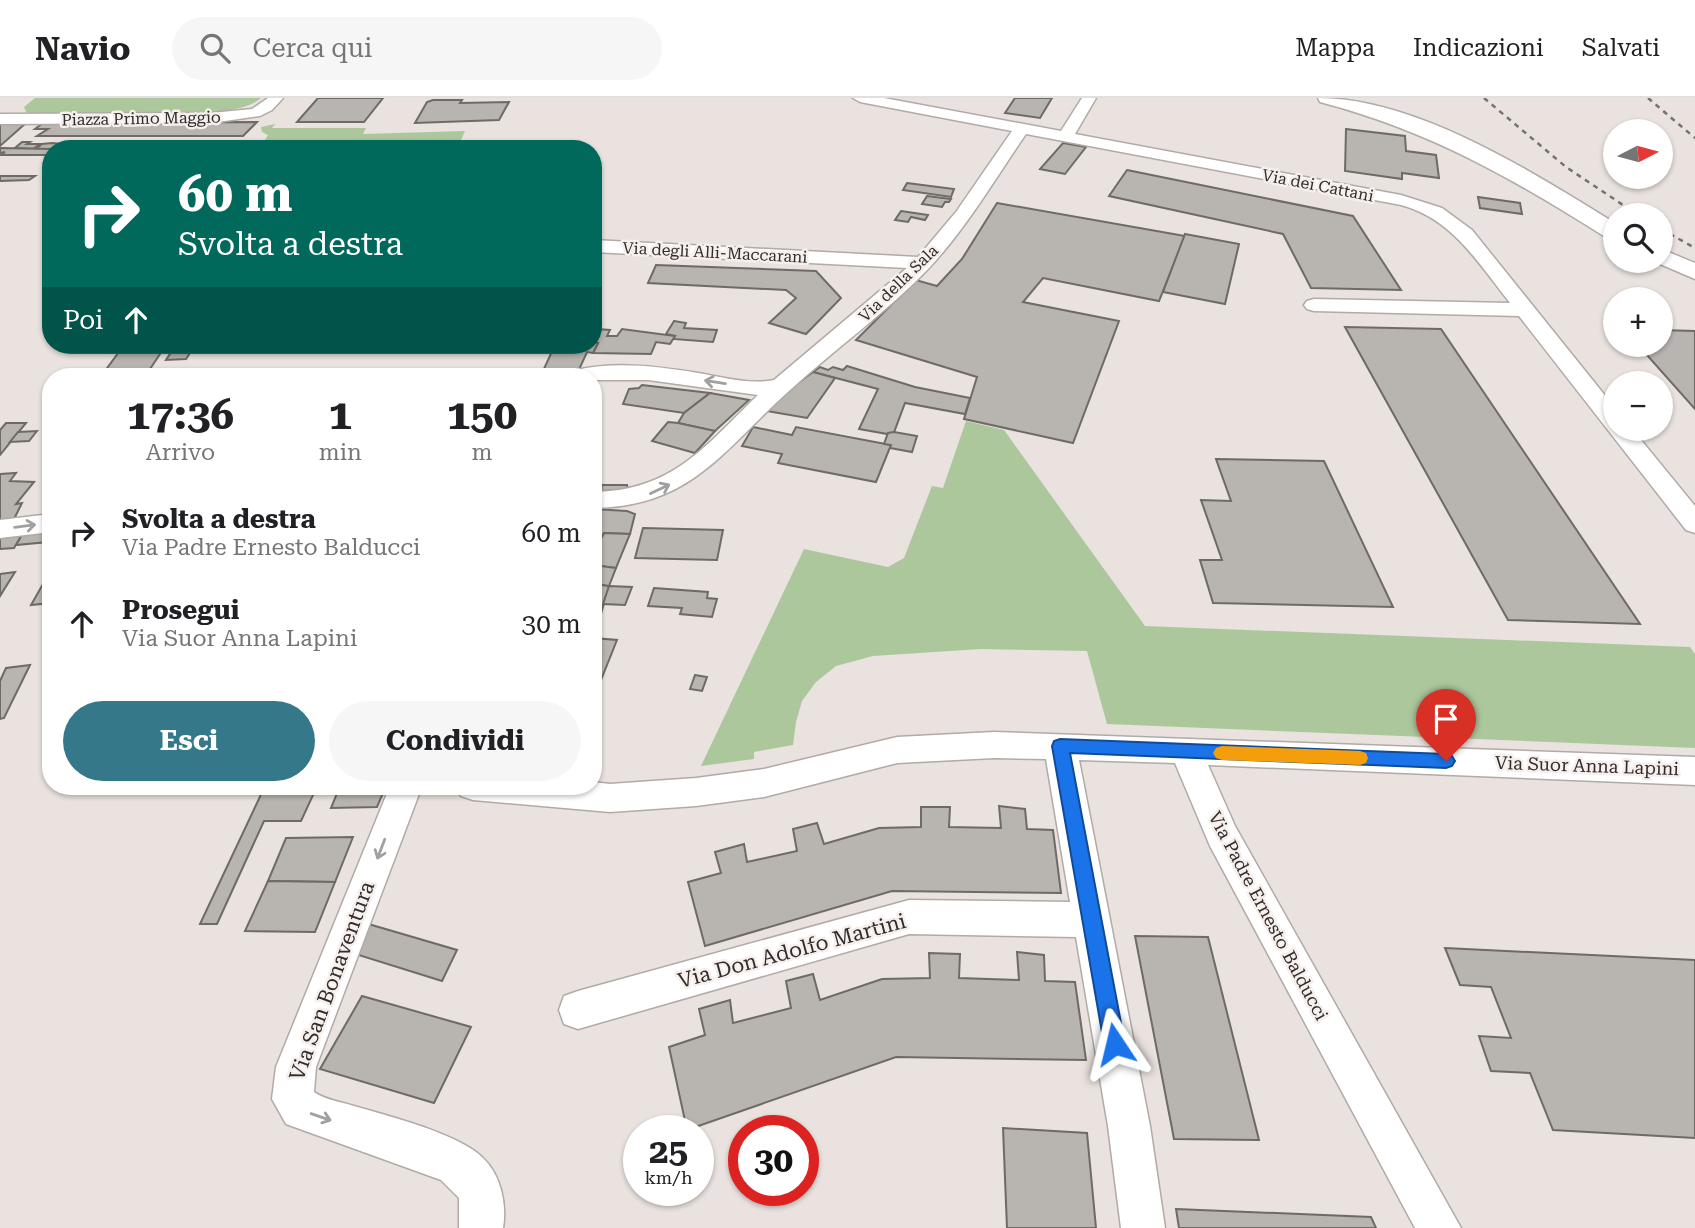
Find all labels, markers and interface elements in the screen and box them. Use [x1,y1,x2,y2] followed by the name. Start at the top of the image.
[172,17,662,80] search box
[35,29,130,68] text: Navio
[196,29,234,67] icon: search
[252,33,372,63] text: Cerca qui
[1295,34,1375,62] text: Mappa
[1413,34,1544,62] text: Indicazioni
[1582,34,1660,62] text: Salvati
[61,108,221,129] street label: Piazza Primo Maggio
[1603,119,1673,189] north arrow
[1603,119,1673,441] map controls
[1260,165,1375,206] street label: Via dei Cattani
[178,166,293,223] text: 60 m
[63,168,154,259] icon: right
[1603,203,1673,273] button: search
[178,225,403,263] text: Svolta a destra
[622,238,808,267] street label: Via degli Alli-Maccarani
[855,241,942,326] street label: Via della Sala
[1603,287,1673,357] button: +
[117,301,155,339] icon: ahead
[63,305,103,335] text: Poi
[1603,371,1673,441] button: −
[704,375,727,388] one-way arrow
[127,390,234,439] text: 17:36
[329,390,352,439] text: 1
[447,390,517,439] text: 150
[146,439,215,466] text: Arrivo
[319,439,362,466] text: min
[471,439,492,466] text: m
[648,482,670,495] one-way arrow
[122,504,316,534] text: Svolta a destra
[63,514,101,552] icon: right
[522,518,581,548] text: 60 m
[14,519,36,532] one-way arrow
[122,534,420,561] text: Via Padre Ernesto Balducci
[122,595,239,625] text: Prosegui
[63,605,101,643] icon: ahead
[522,609,581,639] text: 30 m
[122,625,357,652] text: Via Suor Anna Lapini
[1416,689,1476,761] pin
[1427,700,1465,738] icon: arrive
[63,701,315,781] button: Esci
[329,701,581,781] button: Condividi
[1495,752,1680,779] street label: Via Suor Anna Lapini
[1204,808,1333,1024] street label: Via Padre Ernesto Balducci
[374,838,387,860] one-way arrow
[285,877,379,1084] street label: Via San Bonaventura
[675,909,909,993] street label: Via Don Adolfo Martini
[1078,1007,1152,1081] position arrow
[309,1112,331,1124] one-way arrow
[728,1115,819,1206] speed limit sign: 30
[649,1131,688,1172] text: 25
[644,1167,693,1188] text: km/h

